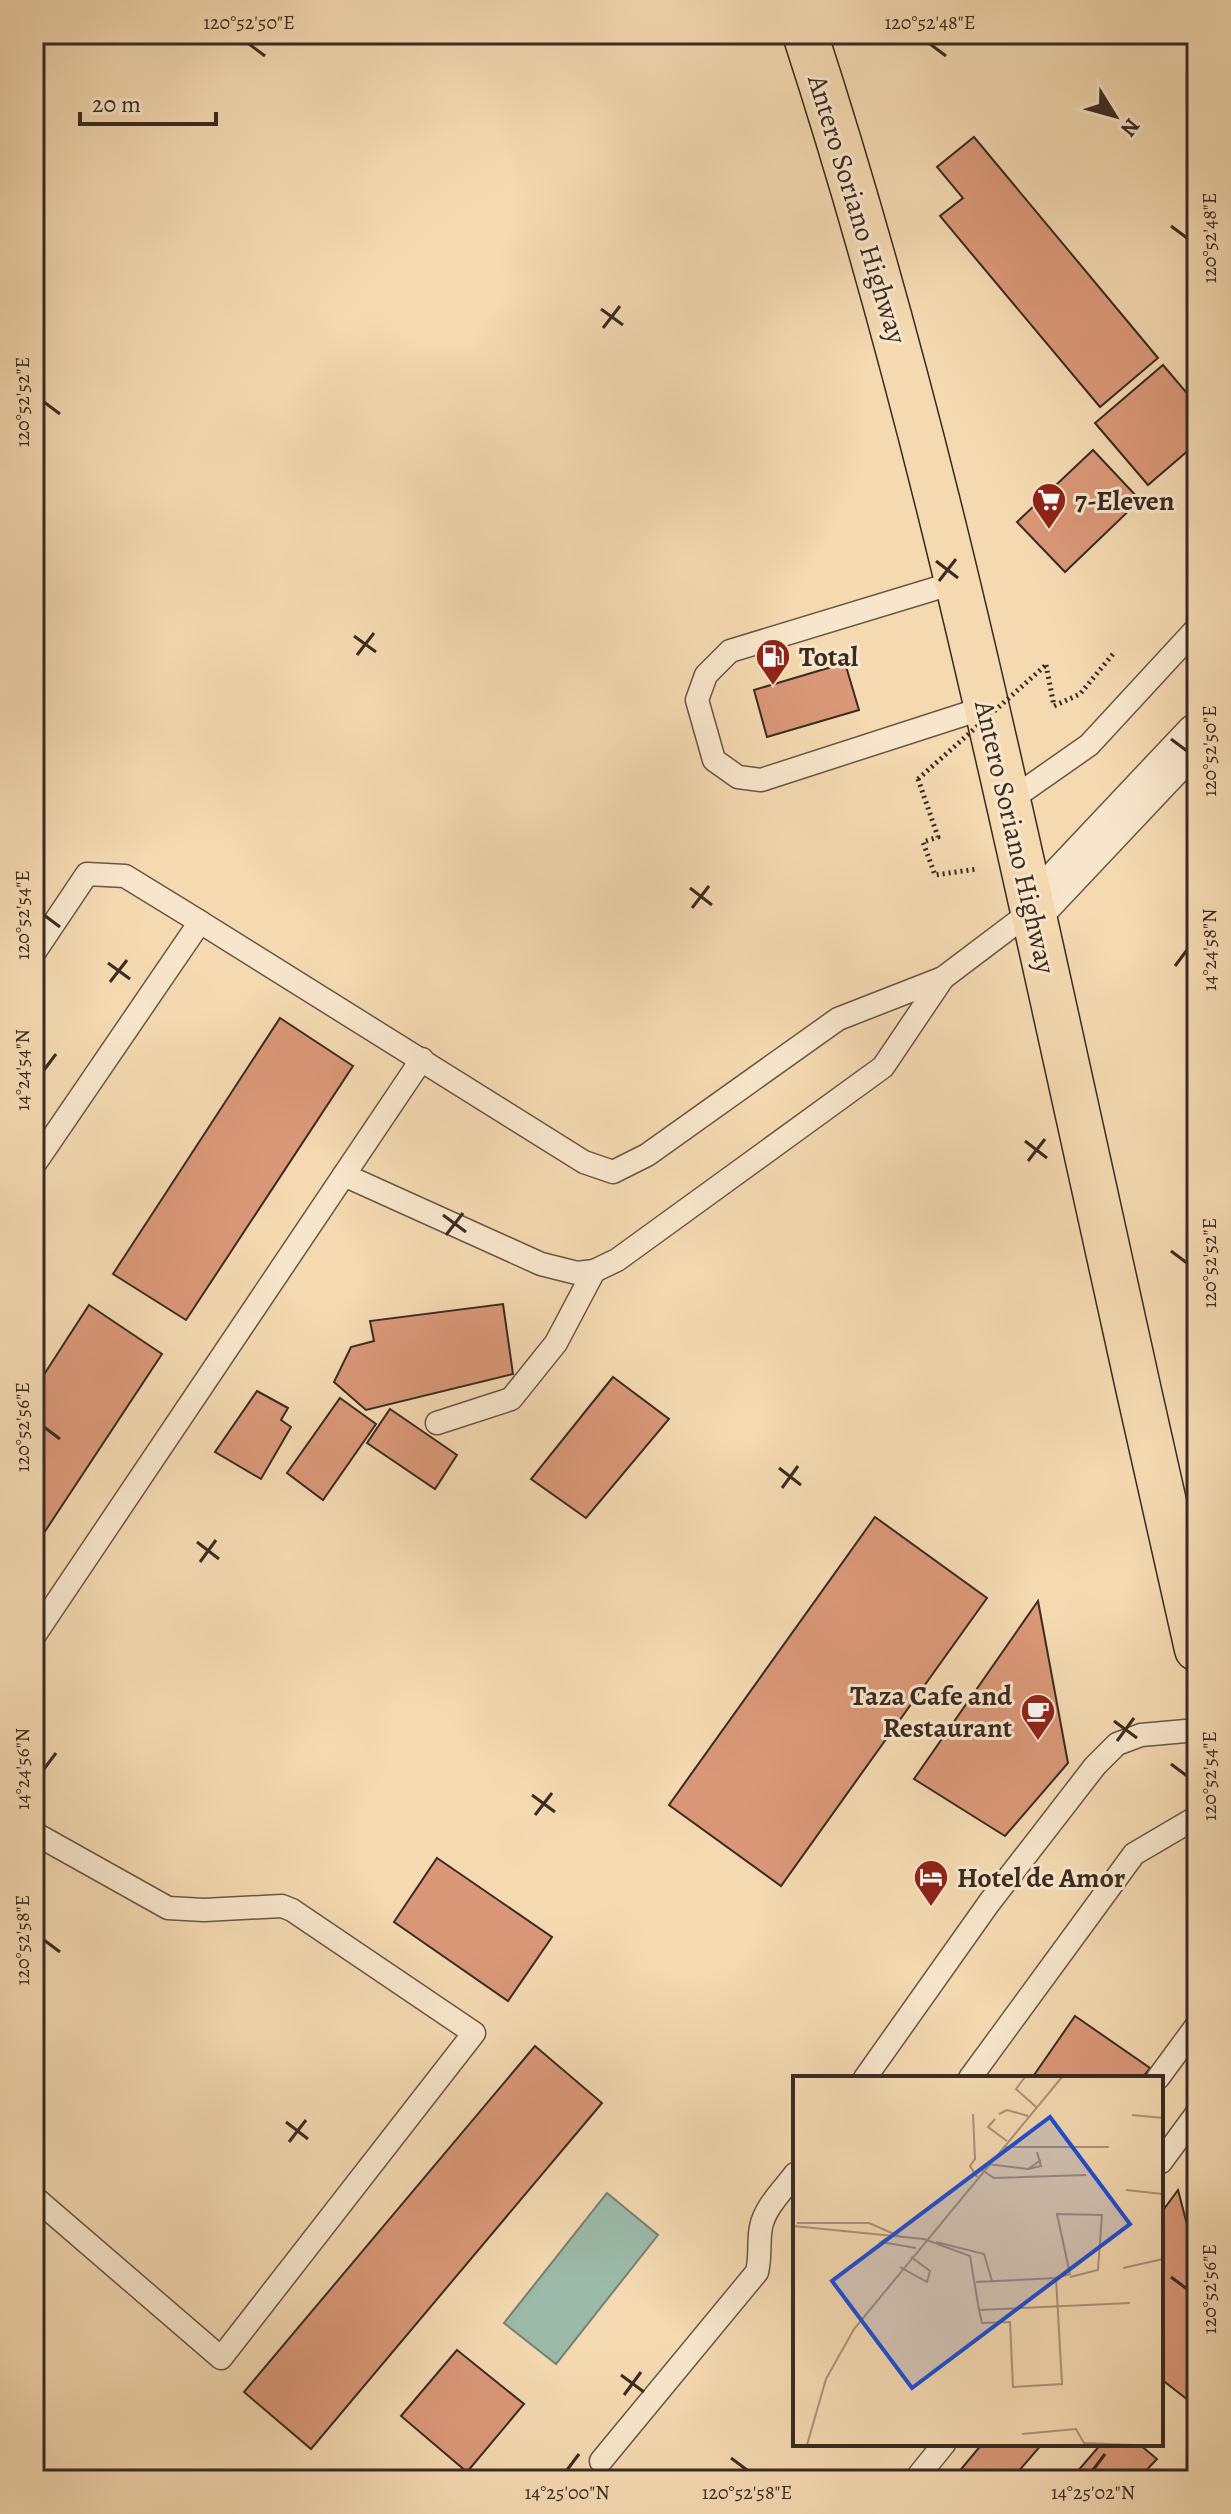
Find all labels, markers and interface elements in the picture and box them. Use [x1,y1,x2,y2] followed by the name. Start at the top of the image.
[203,9,295,36] text: 120°52'50"E
[884,9,976,36] text: 120°52'48"E
[798,69,916,349] street label: Antero Soriano Highway
[80,76,216,126] scale bar
[1075,76,1155,156] north arrow
[92,88,141,120] text: 20 m
[1113,112,1147,143] text: N
[1196,192,1223,284] text: 120°52'48"E
[9,357,36,447] text: 120°52'52"E
[1030,481,1068,531] supermarket icon: 7-Eleven
[1075,482,1175,520] place label: 7-Eleven
[754,637,792,687] fuel station icon: Total
[799,638,859,676] place label: Total
[965,696,1065,978] street label: Antero Soriano Highway
[1196,705,1223,797] text: 120°52'50"E
[9,870,36,960] text: 120°52'54"E
[1196,909,1223,991] text: 14°24'58"N
[9,1029,36,1111] text: 14°24'54"N
[1196,1218,1223,1308] text: 120°52'52"E
[9,1382,36,1472] text: 120°52'56"E
[850,1677,1013,1747] place label: Taza Cafe and Restaurant
[1019,1692,1057,1742] cafe icon: Taza Cafe and Restaurant
[9,1728,36,1810] text: 14°24'56"N
[1196,1731,1223,1821] text: 120°52'54"E
[912,1858,950,1908] hotel icon: Hotel de Amor
[957,1859,1126,1897] place label: Hotel de Amor
[9,1895,36,1985] text: 120°52'58"E
[793,2076,1163,2446] inset map
[1196,2244,1223,2334] text: 120°52'56"E
[524,2479,610,2506] text: 14°25'00"N
[702,2479,792,2506] text: 120°52'58"E
[1051,2479,1135,2506] text: 14°25'02"N

